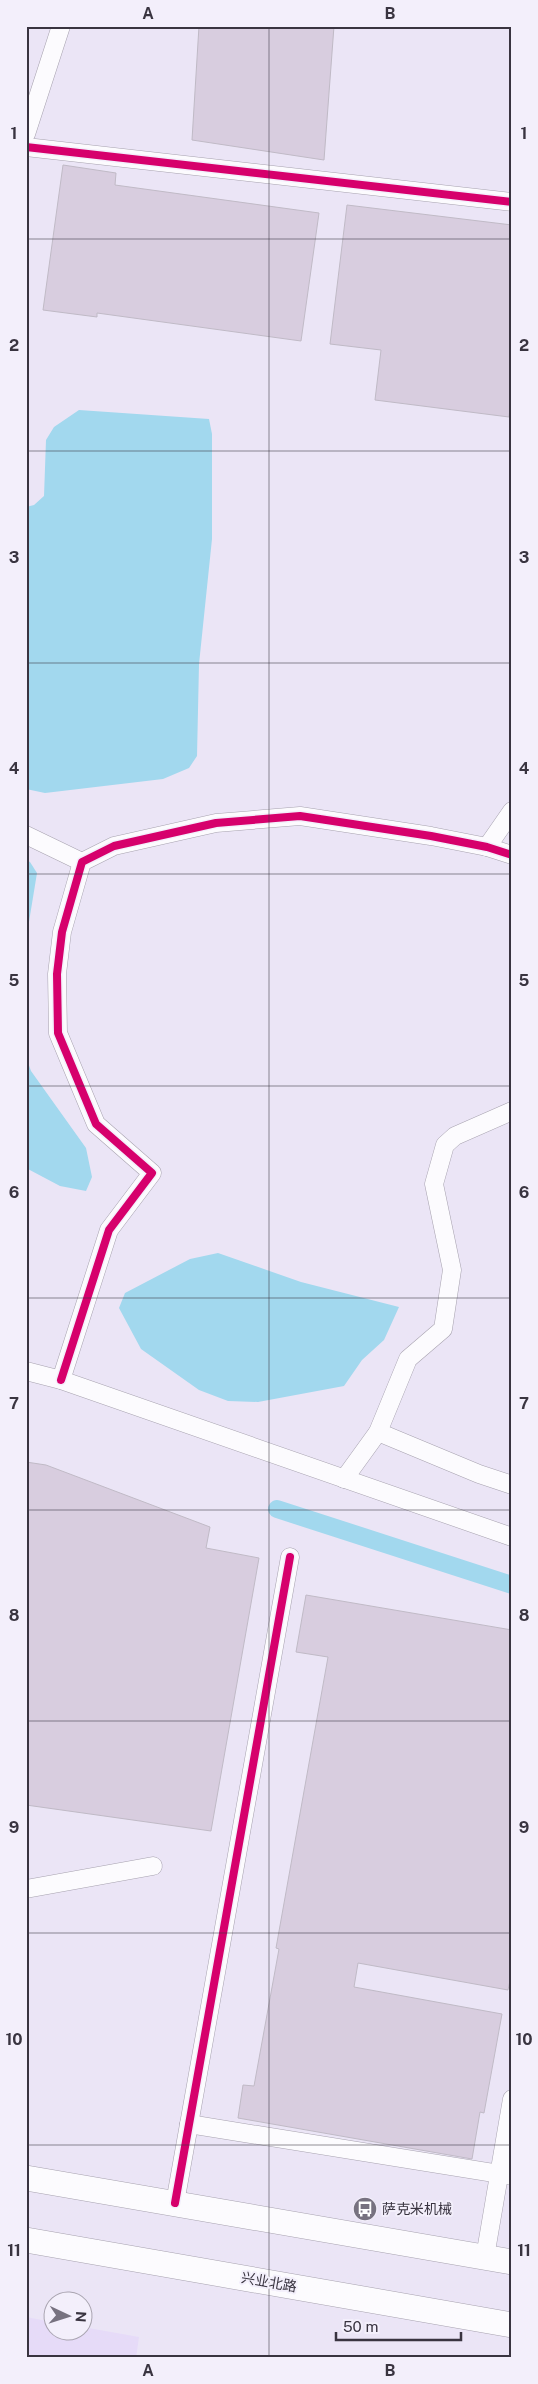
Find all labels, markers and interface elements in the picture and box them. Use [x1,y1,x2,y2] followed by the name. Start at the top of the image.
[142,4,154,23] text: A
[385,4,396,23] text: B
[11,124,17,143] text: 1
[521,124,527,143] text: 1
[9,336,19,355] text: 2
[519,336,529,355] text: 2
[9,548,19,567] text: 3
[519,548,529,567] text: 3
[9,759,20,778] text: 4
[519,759,530,778] text: 4
[9,971,20,990] text: 5
[519,971,530,990] text: 5
[9,1183,19,1202] text: 6
[519,1183,529,1202] text: 6
[9,1394,19,1413] text: 7
[519,1394,529,1413] text: 7
[9,1606,20,1625] text: 8
[519,1606,530,1625] text: 8
[9,1818,19,1837] text: 9
[519,1818,529,1837] text: 9
[5,2030,23,2049] text: 10
[515,2030,533,2049] text: 10
[352,2196,378,2222] bus stop icon: 萨克米机械
[382,2201,452,2217] place label: 萨克米机械
[7,2241,21,2260] text: 11
[517,2241,531,2260] text: 11
[240,2269,298,2295] street label: 兴业北路
[42,2292,92,2342] north arrow
[336,2309,460,2341] scale bar
[73,2311,89,2323] text: N
[343,2318,378,2335] text: 50 m
[142,2361,154,2380] text: A
[385,2361,396,2380] text: B

